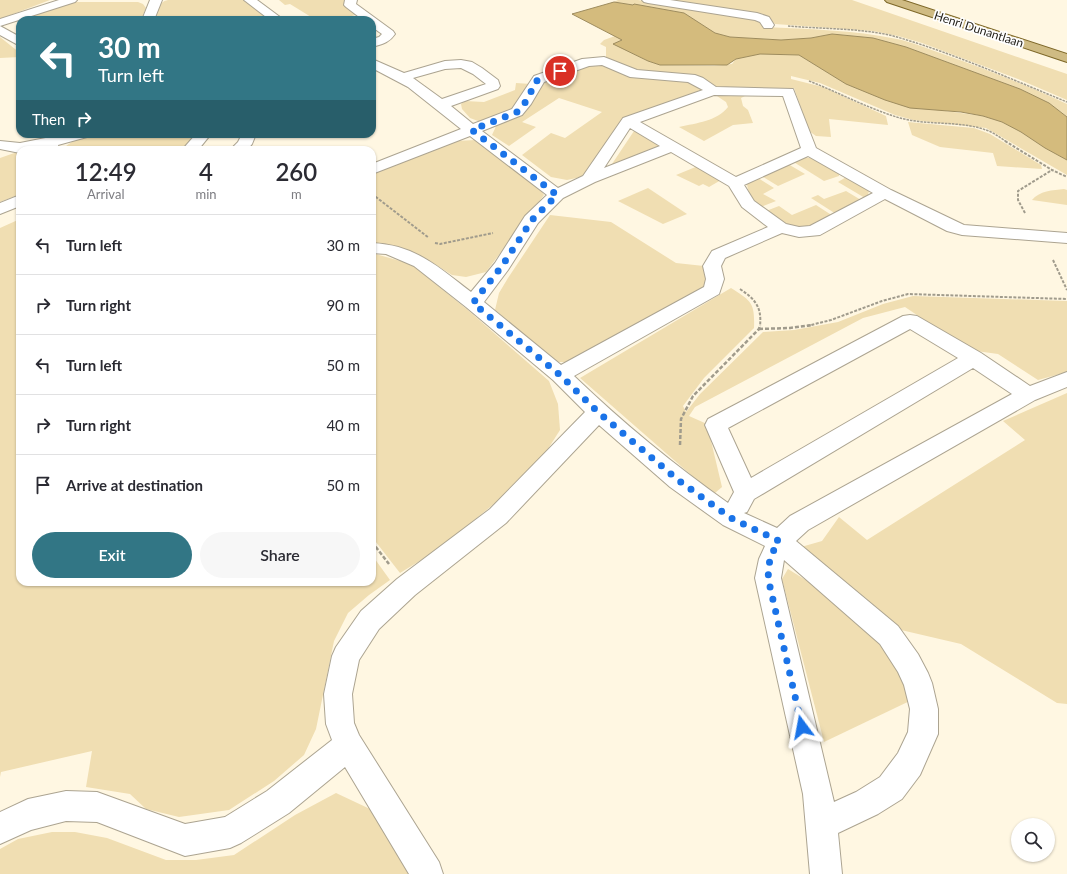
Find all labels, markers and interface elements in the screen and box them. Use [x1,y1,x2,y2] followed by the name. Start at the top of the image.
[932,7,1026,51] street label: Henri Dunantlaan
[98,30,161,64] text: 30 m
[32,32,84,84] icon: left
[543,54,577,88] pin
[549,60,571,82] icon: arrive
[98,64,164,86] text: Turn left
[73,108,95,130] icon: right
[32,110,65,128] text: Then
[75,157,137,186] text: 12:49
[199,157,213,186] text: 4
[275,157,317,186] text: 260
[87,186,124,202] text: Arrival
[195,186,217,202] text: min
[291,186,302,202] text: m
[32,234,54,256] icon: left
[66,236,122,254] text: Turn left
[326,236,360,254] text: 30 m
[32,294,54,316] icon: right
[66,296,131,314] text: Turn right
[326,296,360,314] text: 90 m
[32,354,54,376] icon: left
[66,356,122,374] text: Turn left
[326,356,360,374] text: 50 m
[32,414,54,436] icon: right
[66,416,131,434] text: Turn right
[326,416,360,434] text: 40 m
[32,474,54,496] icon: arrive
[66,476,203,494] text: Arrive at destination
[326,476,360,494] text: 50 m
[32,532,192,578] button: Exit
[200,532,360,578] button: Share
[781,706,823,748] position arrow
[1011,818,1055,862] map controls
[1011,818,1055,862] button: search

